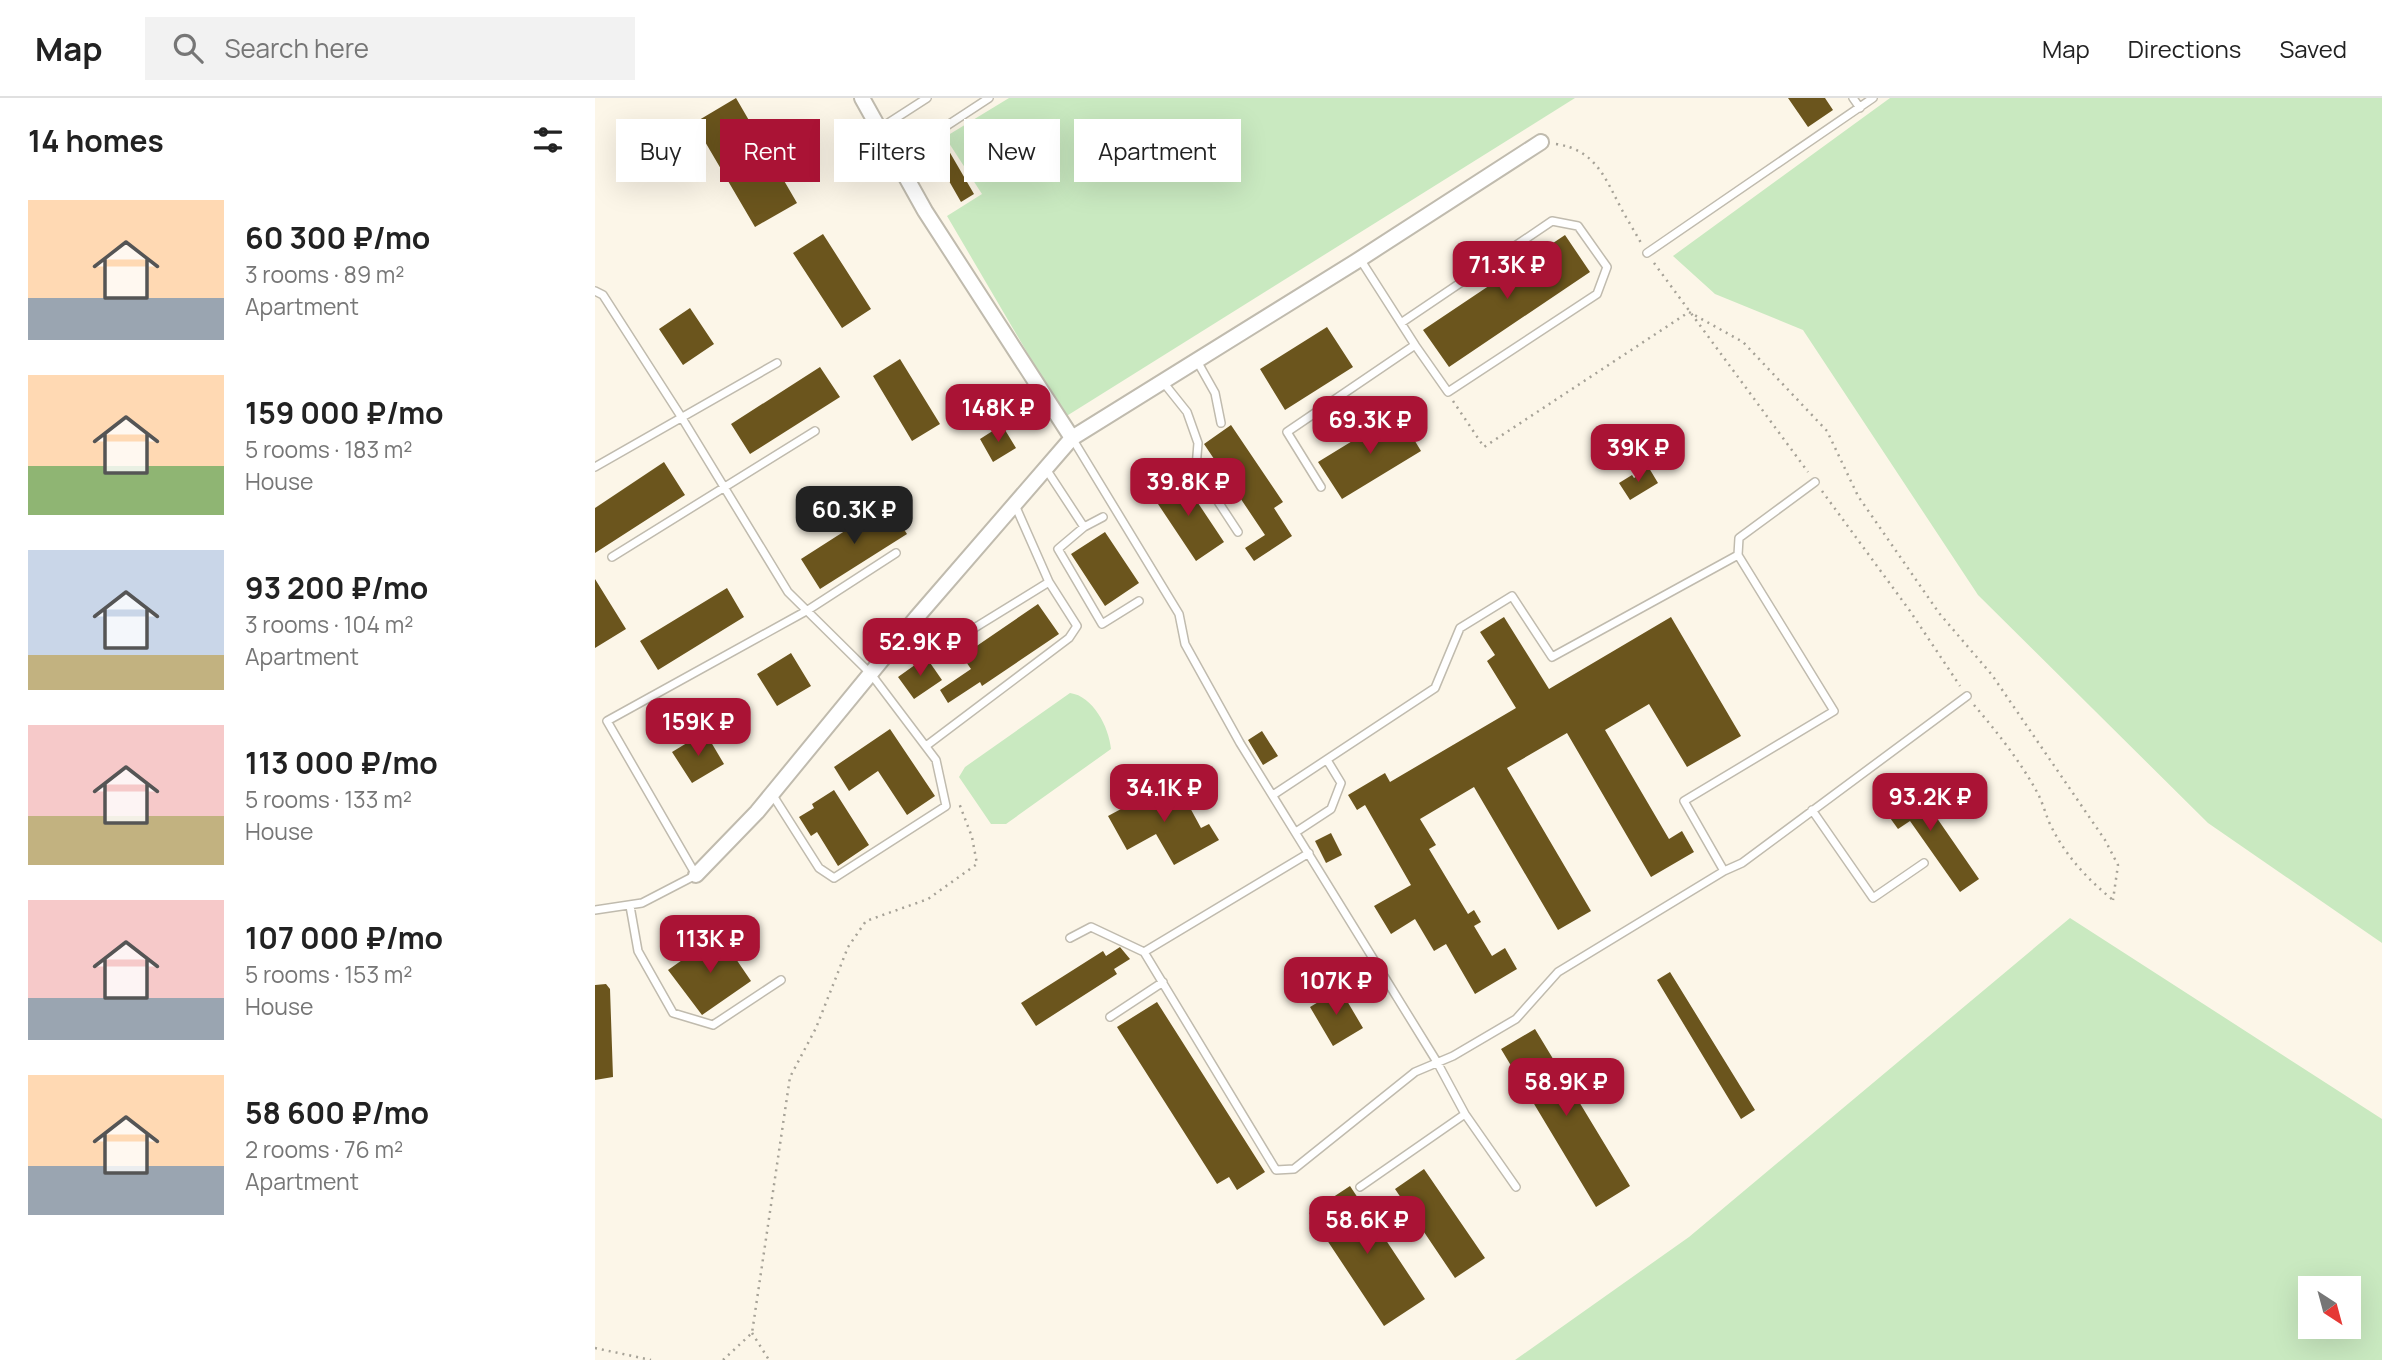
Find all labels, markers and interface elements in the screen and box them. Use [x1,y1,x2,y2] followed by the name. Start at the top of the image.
[145,17,635,80] search box
[35,26,103,71] text: Map
[169,29,207,67] icon: search
[225,30,369,66] text: Search here
[2042,32,2090,65] text: Map
[2128,32,2241,65] text: Directions
[2279,32,2347,65] text: Saved
[616,119,706,182] chip: Buy
[720,119,820,182] chip: Rent
[834,119,950,182] chip: Filters
[964,119,1060,182] chip: New
[1074,119,1241,182] chip: Apartment
[28,120,164,161] text: 14 homes
[529,121,567,159] icon: filters
[245,217,430,258] text: 60 300 ₽/mo
[84,228,168,312] icon: home
[1442,242,1572,301] pin: 71.3K ₽
[1469,248,1545,280] text: 71.3K ₽
[245,258,405,290] text: 3 rooms · 89 m²
[245,290,359,322] text: Apartment
[941,384,1055,444] pin: 148K ₽
[962,391,1034,423] text: 148K ₽
[245,392,444,433] text: 159 000 ₽/mo
[1305,396,1435,456] pin: 69.3K ₽
[84,403,168,487] icon: home
[1328,403,1412,435] text: 69.3K ₽
[1589,424,1687,484] pin: 39K ₽
[1607,431,1669,463] text: 39K ₽
[245,433,412,465] text: 5 rooms · 183 m²
[1123,458,1253,518] pin: 39.8K ₽
[245,465,314,497] text: House
[1146,465,1230,497] text: 39.8K ₽
[789,486,919,546] pin: 60.3K ₽
[812,493,896,525] text: 60.3K ₽
[245,567,428,608] text: 93 200 ₽/mo
[84,578,168,662] icon: home
[245,608,413,640] text: 3 rooms · 104 m²
[855,618,985,678] pin: 52.9K ₽
[879,625,961,657] text: 52.9K ₽
[245,640,359,672] text: Apartment
[641,698,755,758] pin: 159K ₽
[662,705,734,737] text: 159K ₽
[245,742,438,783] text: 113 000 ₽/mo
[84,753,168,837] icon: home
[1099,764,1229,824] pin: 34.1K ₽
[1126,771,1202,803] text: 34.1K ₽
[1865,774,1995,833] pin: 93.2K ₽
[1888,780,1972,812] text: 93.2K ₽
[245,783,412,815] text: 5 rooms · 133 m²
[245,815,314,847] text: House
[653,916,767,975] pin: 113K ₽
[245,917,443,958] text: 107 000 ₽/mo
[676,922,744,954] text: 113K ₽
[84,928,168,1012] icon: home
[245,958,412,990] text: 5 rooms · 153 m²
[1279,958,1393,1017] pin: 107K ₽
[1300,964,1372,996] text: 107K ₽
[245,990,314,1022] text: House
[1501,1058,1631,1118] pin: 58.9K ₽
[1524,1065,1608,1097] text: 58.9K ₽
[245,1092,429,1133] text: 58 600 ₽/mo
[84,1103,168,1187] icon: home
[245,1133,403,1165] text: 2 rooms · 76 m²
[245,1165,359,1197] text: Apartment
[1302,1196,1432,1256] pin: 58.6K ₽
[1325,1203,1409,1235] text: 58.6K ₽
[2298,1276,2361,1339] north arrow
[2298,1276,2361,1339] map controls

